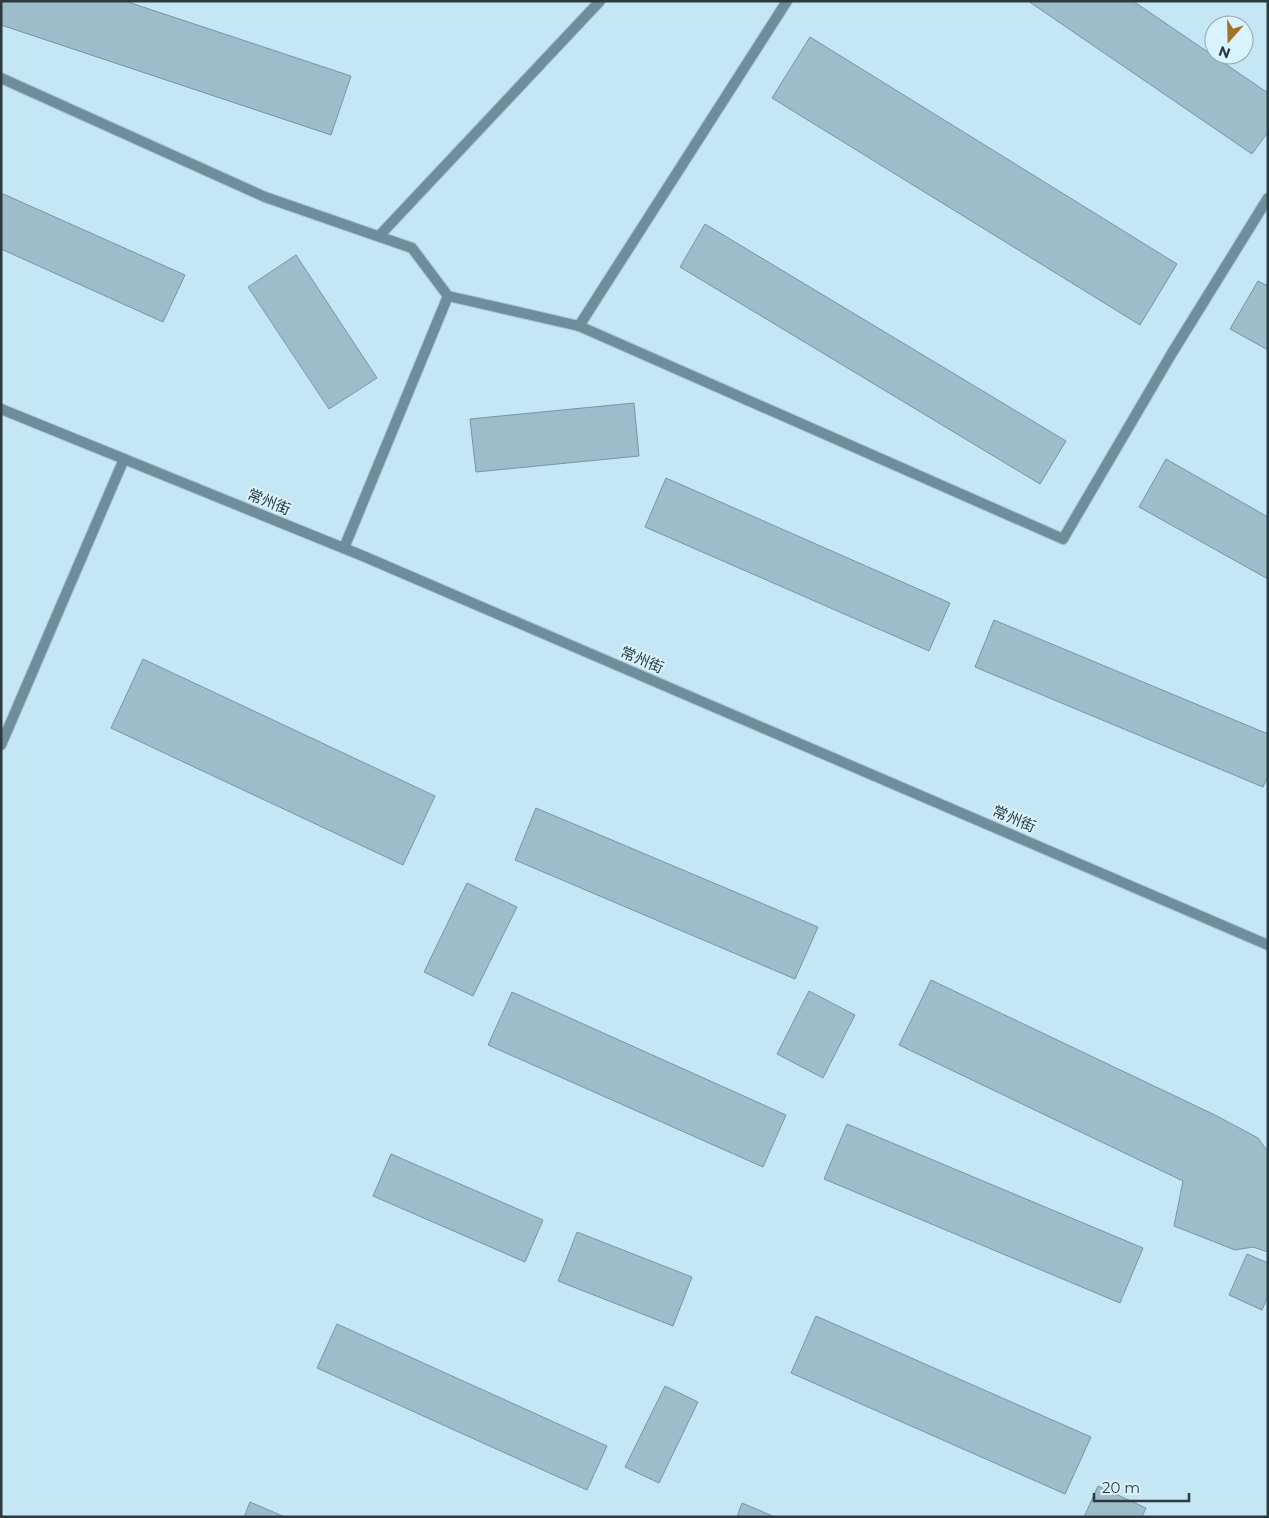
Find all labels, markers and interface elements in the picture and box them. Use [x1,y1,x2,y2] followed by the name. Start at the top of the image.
[1204,15,1254,65] north arrow
[1216,42,1233,63] text: N
[245,484,294,519] street label: 常州街
[618,642,667,677] street label: 常州街
[990,801,1039,836] street label: 常州街
[1094,1470,1189,1502] scale bar
[1102,1478,1140,1497] text: 20 m

